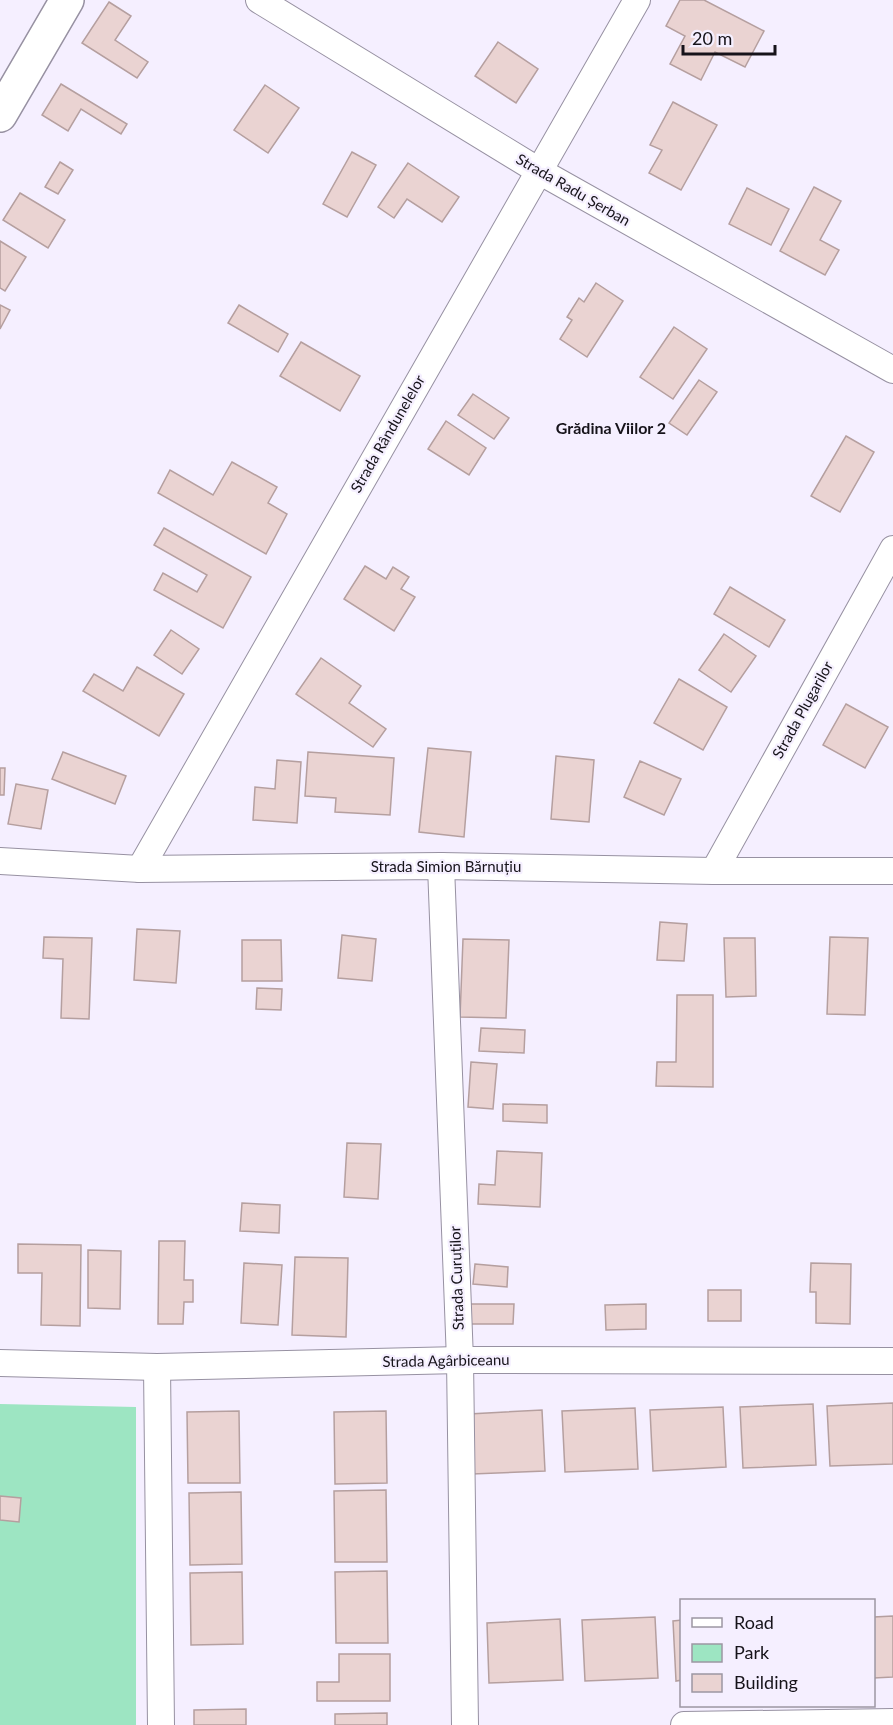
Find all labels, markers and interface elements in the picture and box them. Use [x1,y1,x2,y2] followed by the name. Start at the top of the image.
[683,18,774,56] scale bar
[692,27,732,49] text: 20 m
[513,149,634,229] street label: Strada Radu Șerban
[346,371,428,496] street label: Strada Rândunelelor
[556,418,666,437] district label: Grădina Viilor 2
[768,657,837,761] street label: Strada Plugarilor
[371,857,521,875] street label: Strada Simion Bărnuțiu
[445,1225,467,1330] street label: Strada Curuților
[382,1350,510,1370] street label: Strada Agârbiceanu
[680,1599,875,1707] legend
[734,1611,774,1633] text: Road
[734,1641,770,1663] text: Park
[734,1671,798,1693] text: Building

